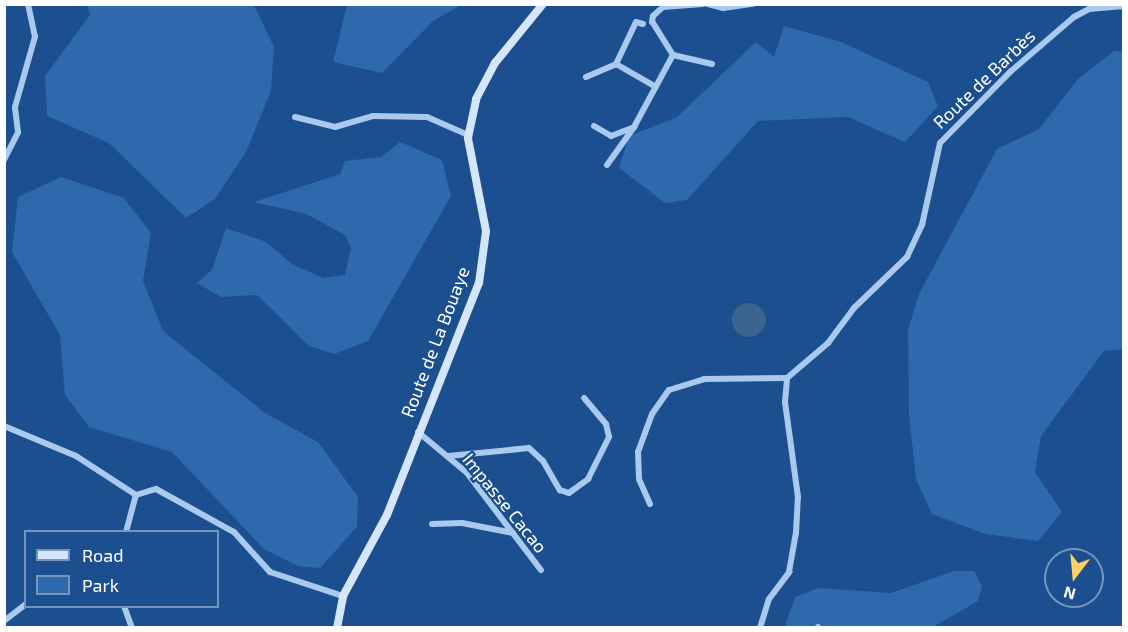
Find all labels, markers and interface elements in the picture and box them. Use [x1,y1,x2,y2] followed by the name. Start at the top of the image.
[929,25,1039,133] street label: Route de Barbès
[396,264,474,420] street label: Route de La Bouaye
[458,449,552,557] street label: Impasse Cacao
[24,530,219,608] legend
[82,544,123,566] text: Road
[1044,548,1104,608] north arrow
[82,574,119,596] text: Park
[1061,583,1078,605] text: N

